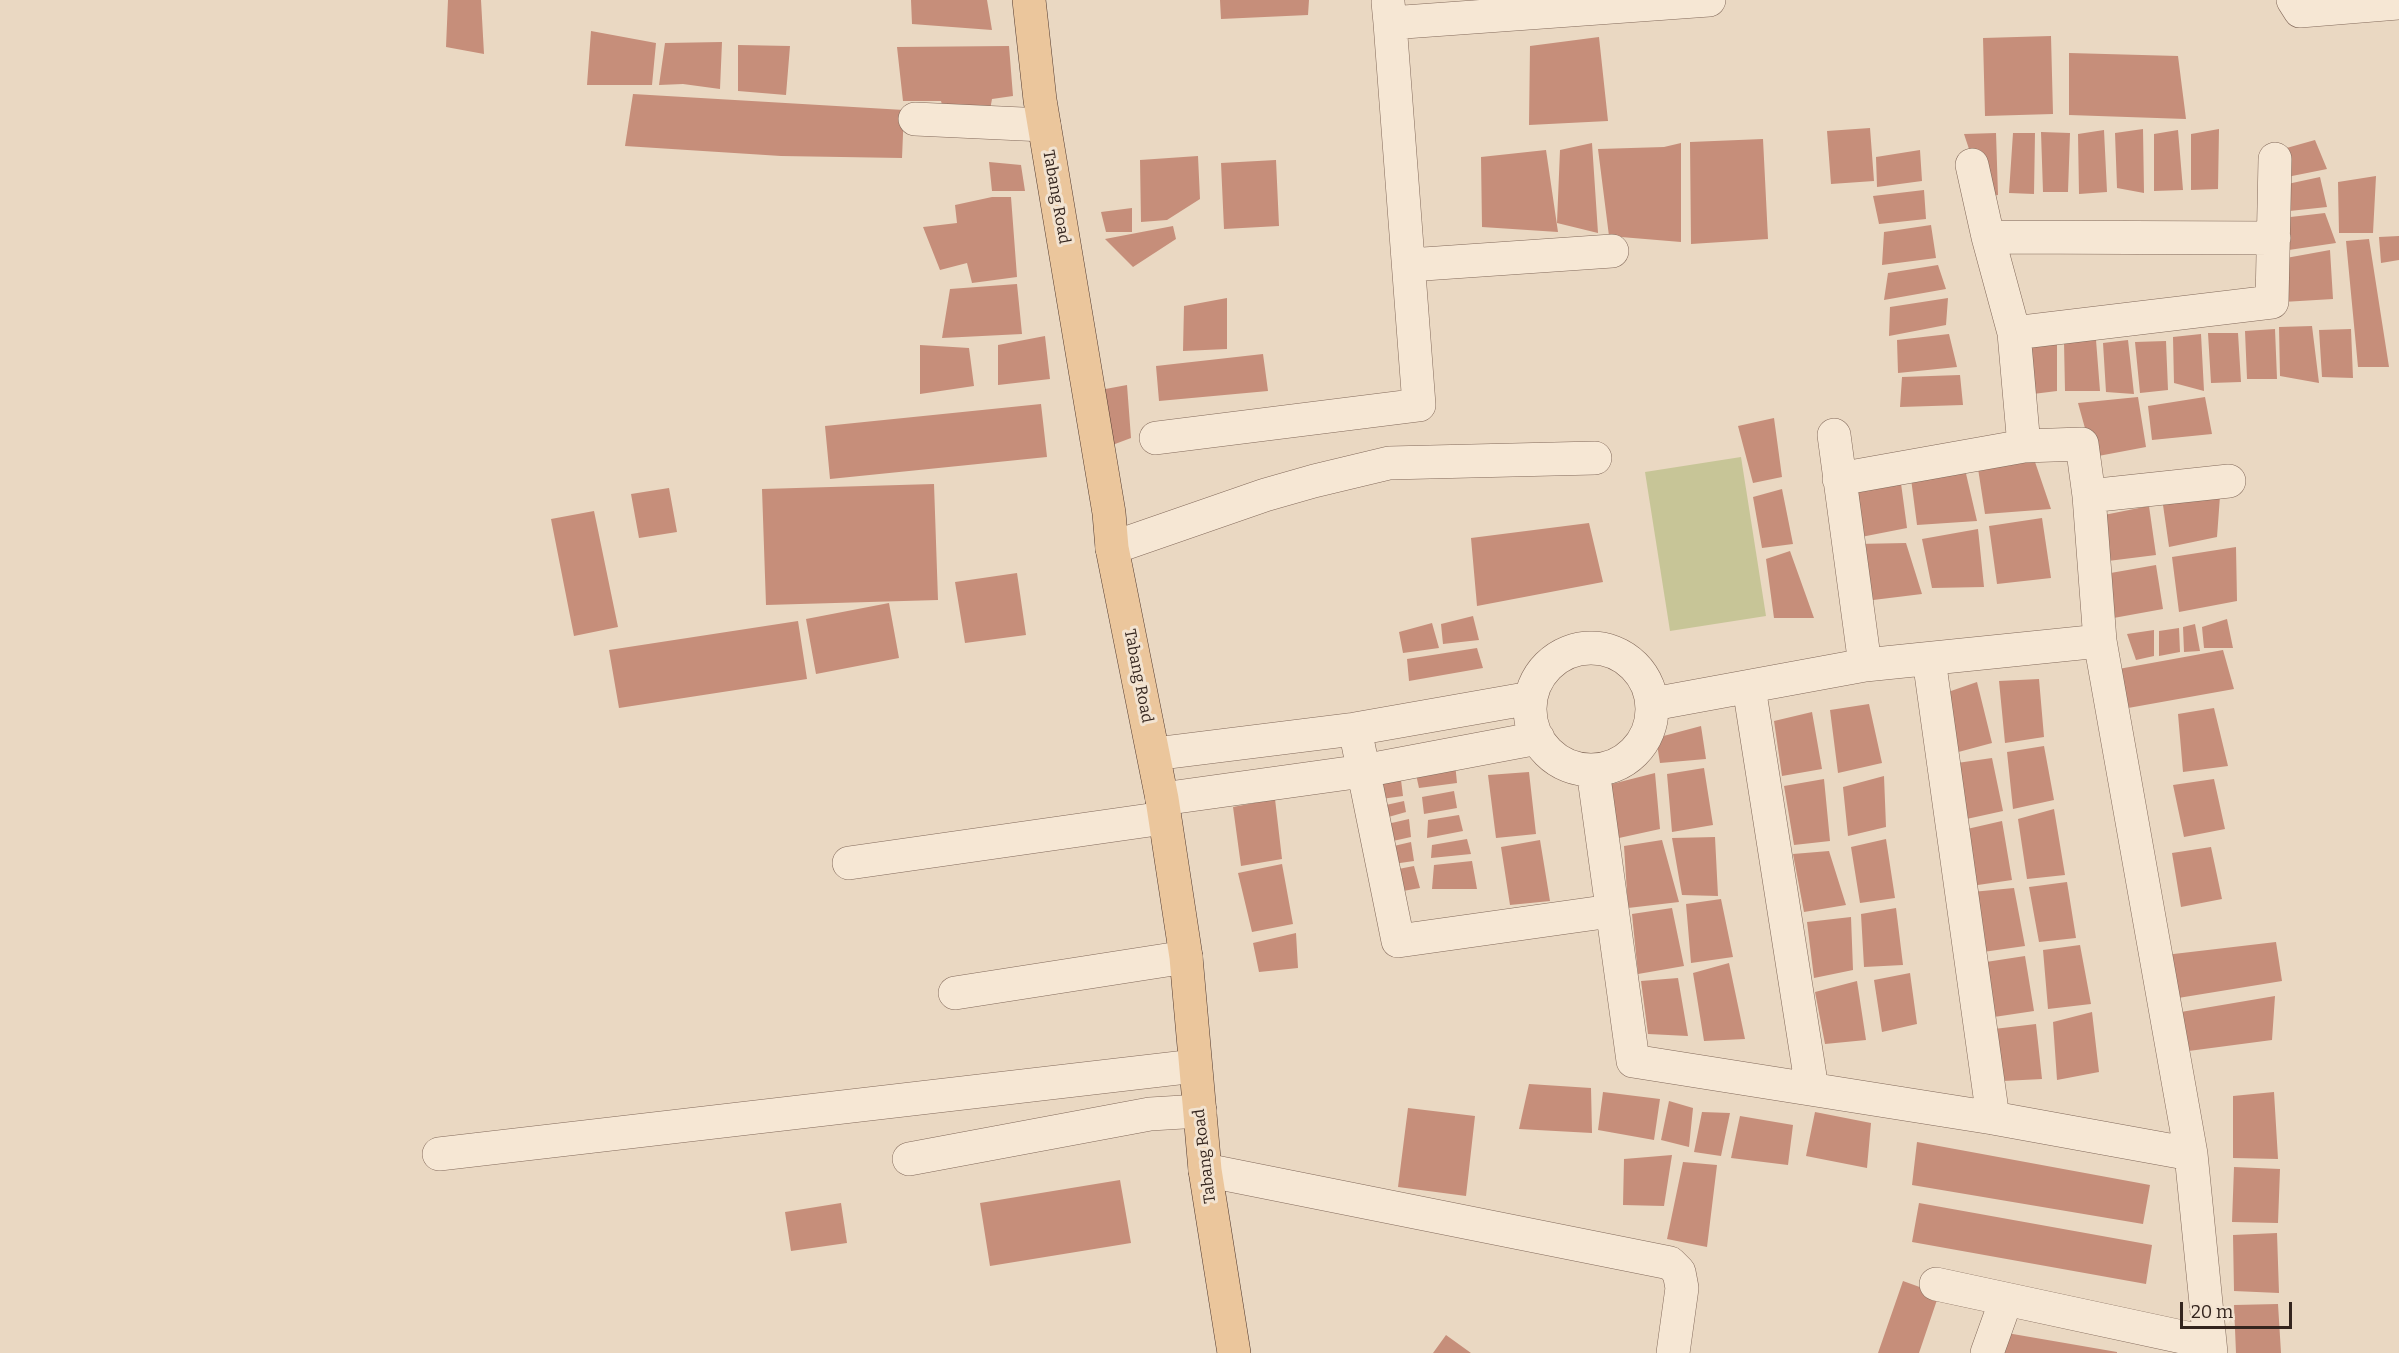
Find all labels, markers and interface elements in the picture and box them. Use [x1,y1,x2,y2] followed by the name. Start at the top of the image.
[1038,148,1074,246] street label: Tabang Road
[1120,627,1156,725] street label: Tabang Road
[1190,1108,1220,1204] street label: Tabang Road
[2183,1290,2296,1328] scale bar
[2191,1301,2233,1323] text: 20 m

